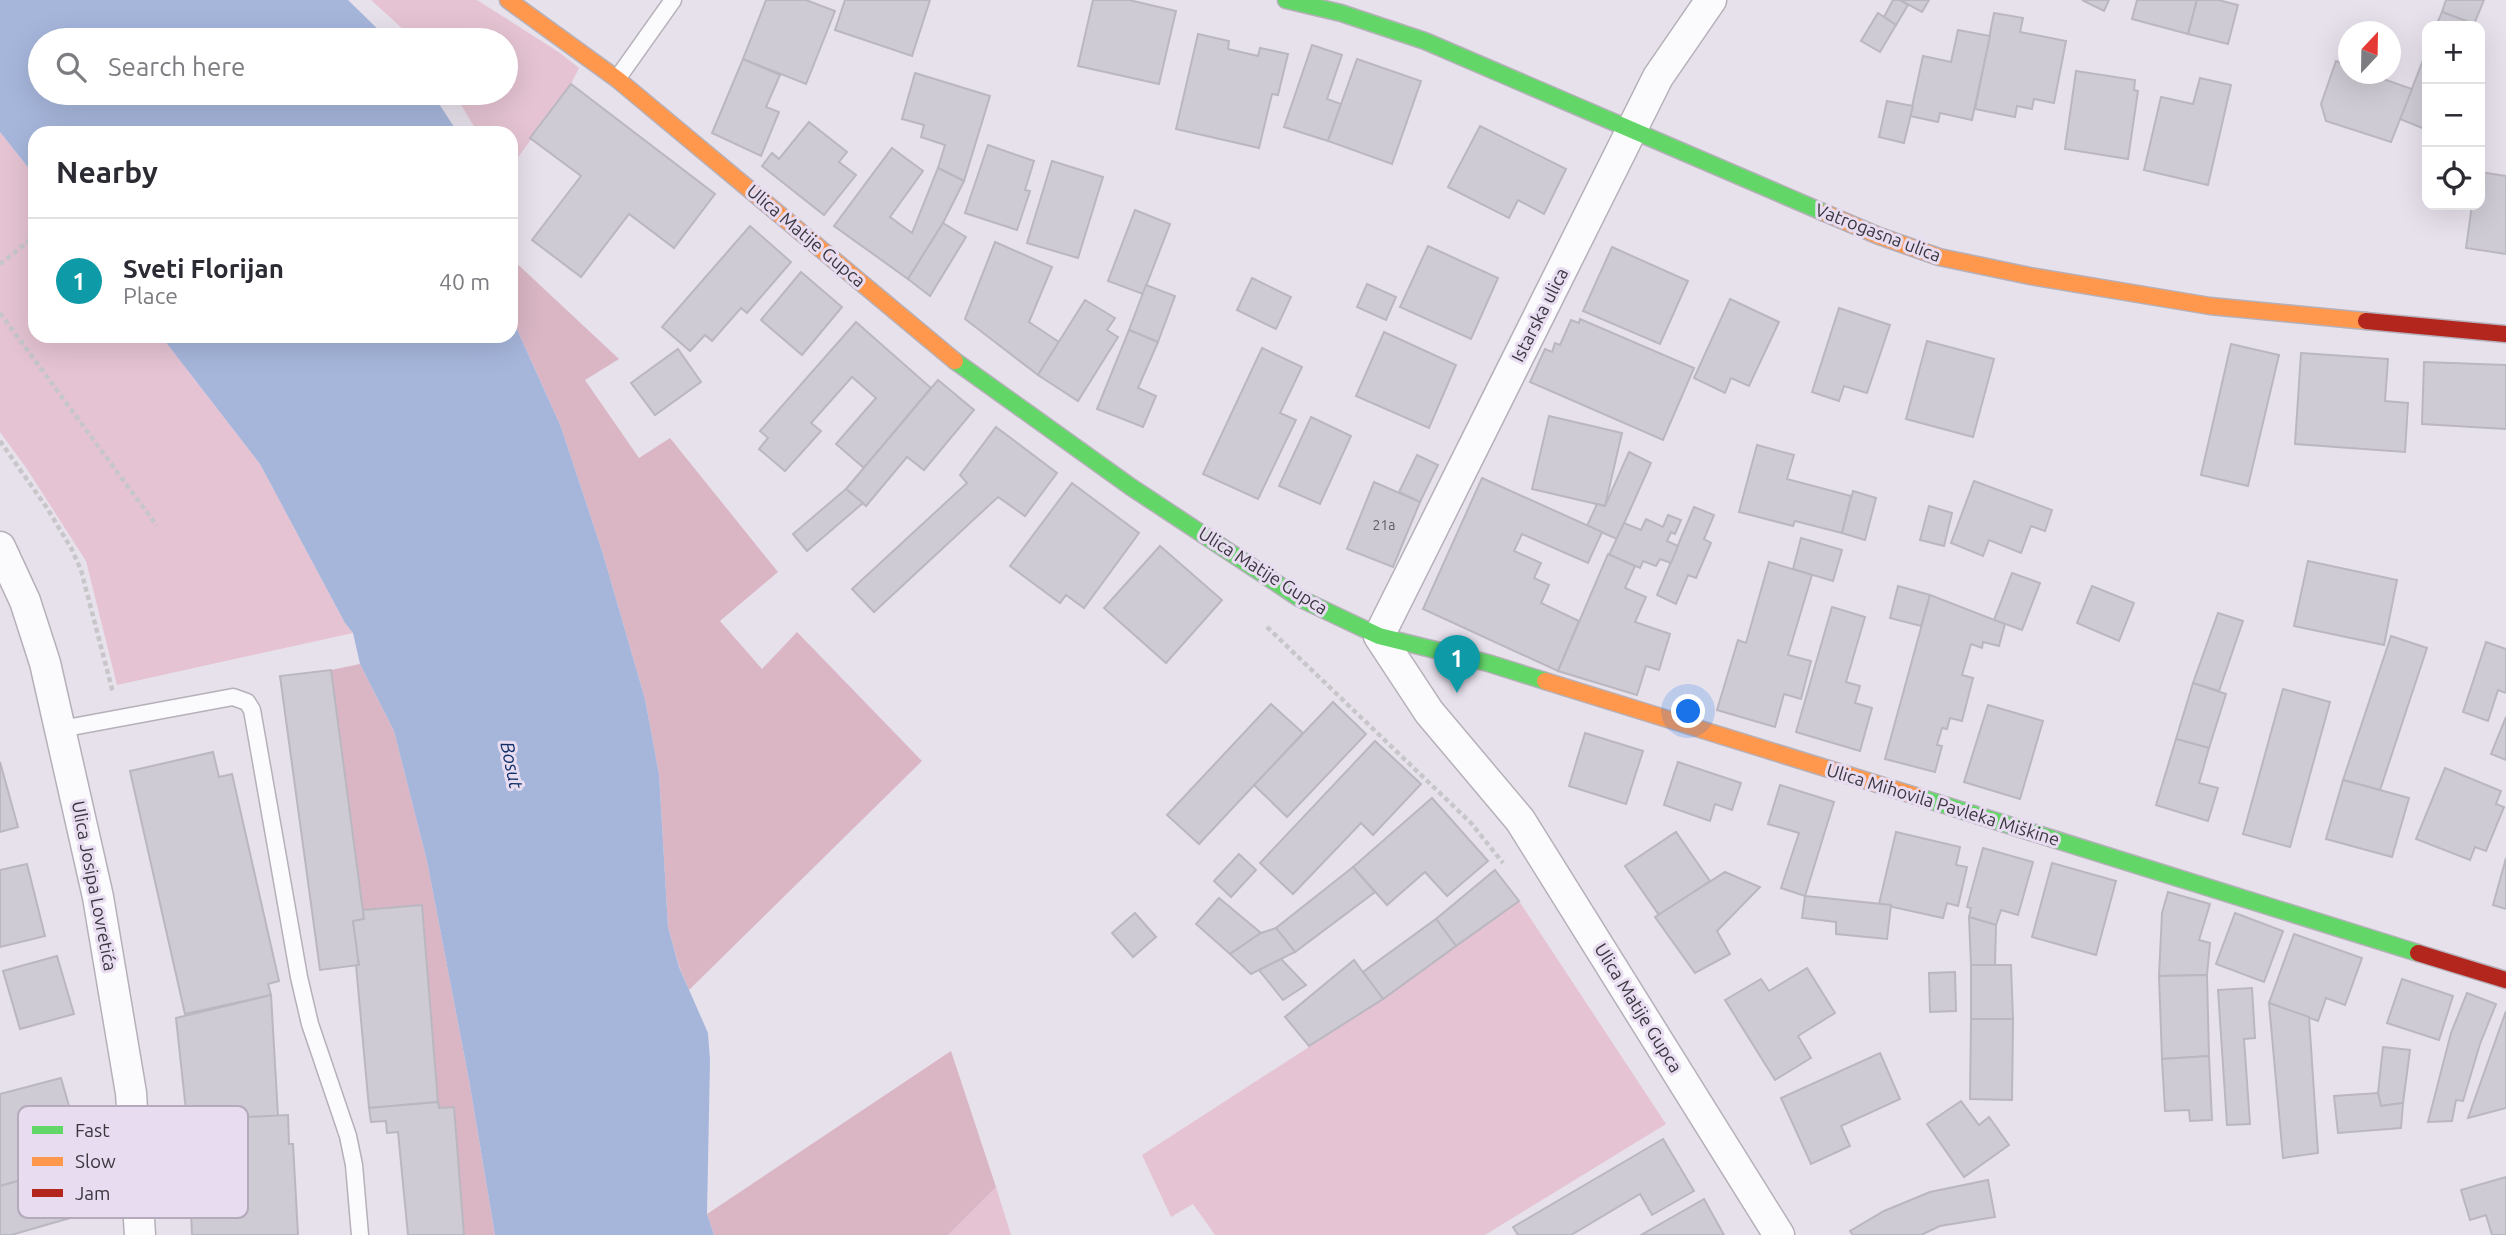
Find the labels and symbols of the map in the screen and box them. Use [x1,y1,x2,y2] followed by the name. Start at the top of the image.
[2338,21,2401,84] north arrow
[743,180,870,291] street label: Ulica Matije Gupca
[1813,199,1944,265] street label: Vatrogasna ulica
[1507,264,1571,365] street label: Istarska ulica
[1373,517,1396,533] house number: 21a
[1195,522,1332,618] street label: Ulica Matije Gupca
[1434,635,1480,693] pin: 1
[1671,694,1705,728] your location
[496,739,528,791] water label: Bosut
[1824,759,2062,849] street label: Ulica Mihovila Pavleka Miškine
[69,799,121,973] street label: Ulica Josipa Lovretića
[1591,939,1687,1076] street label: Ulica Matije Gupca
[18,1106,248,1218] legend
[75,1119,110,1141] text: Fast
[75,1150,116,1172] text: Slow
[75,1182,111,1204] text: Jam

